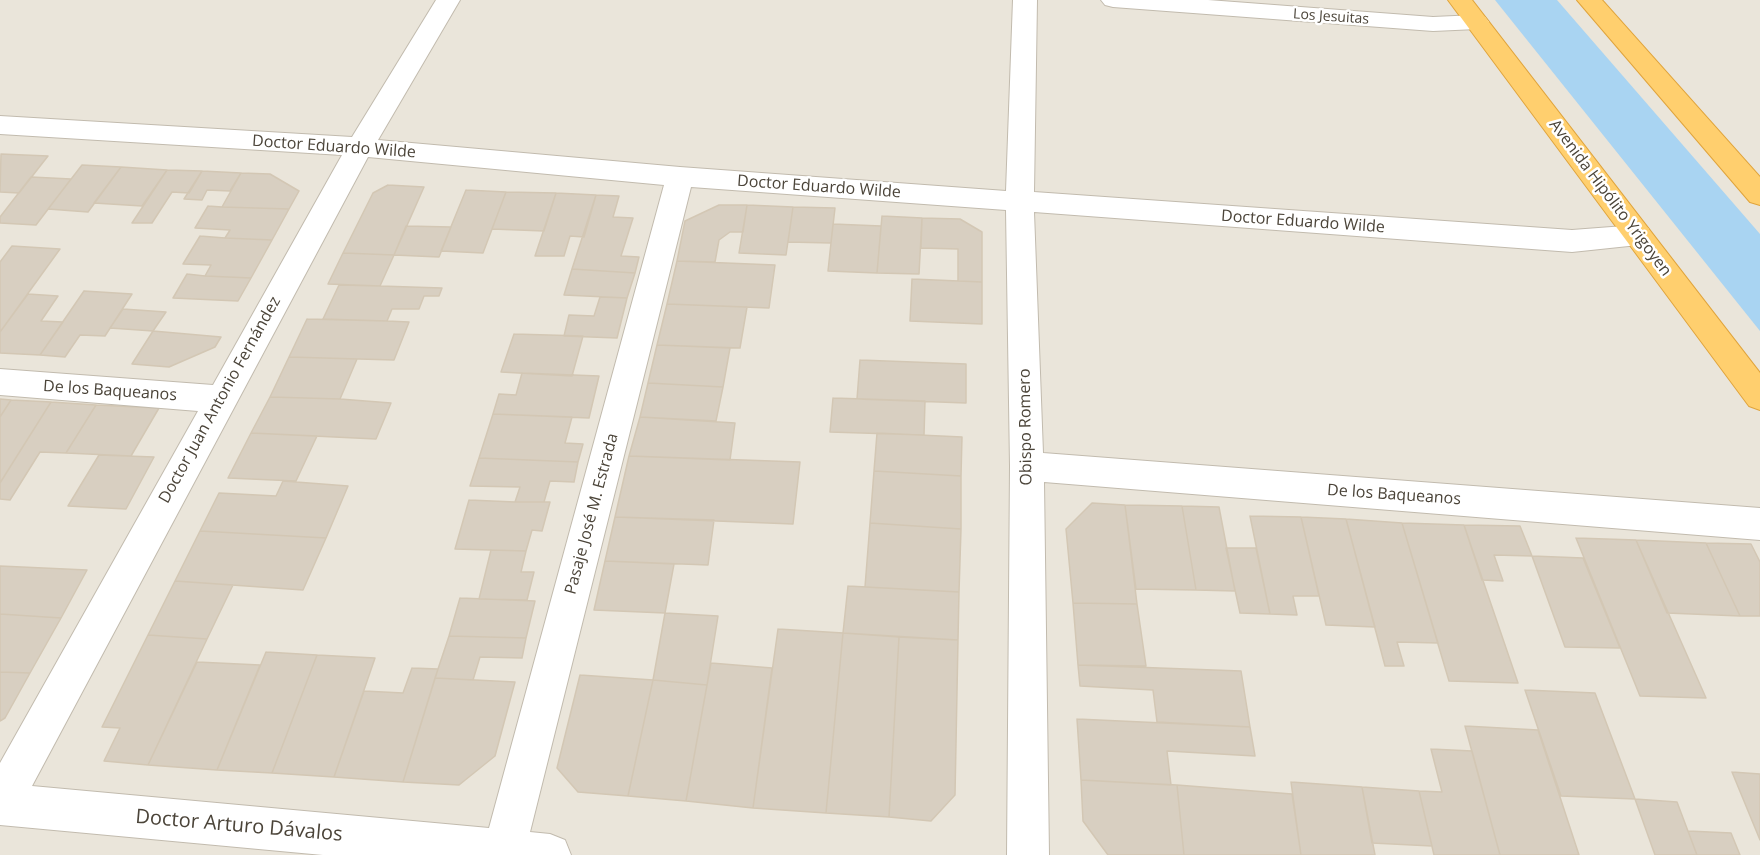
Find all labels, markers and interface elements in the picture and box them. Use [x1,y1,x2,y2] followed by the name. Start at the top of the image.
[1293,6,1369,28] street label: Los Jesuitas
[1545,116,1675,280] street label: Avenida Hipólito Yrigoyen
[252,132,416,162] street label: Doctor Eduardo Wilde
[737,172,901,202] street label: Doctor Eduardo Wilde
[1221,207,1385,237] street label: Doctor Eduardo Wilde
[155,293,285,507] street label: Doctor Juan Antonio Fernández
[1015,368,1037,486] street label: Obispo Romero
[43,377,177,405] street label: De los Baqueanos
[561,431,623,597] street label: Pasaje José M. Estrada
[1327,481,1461,509] street label: De los Baqueanos
[135,805,343,847] street label: Doctor Arturo Dávalos

